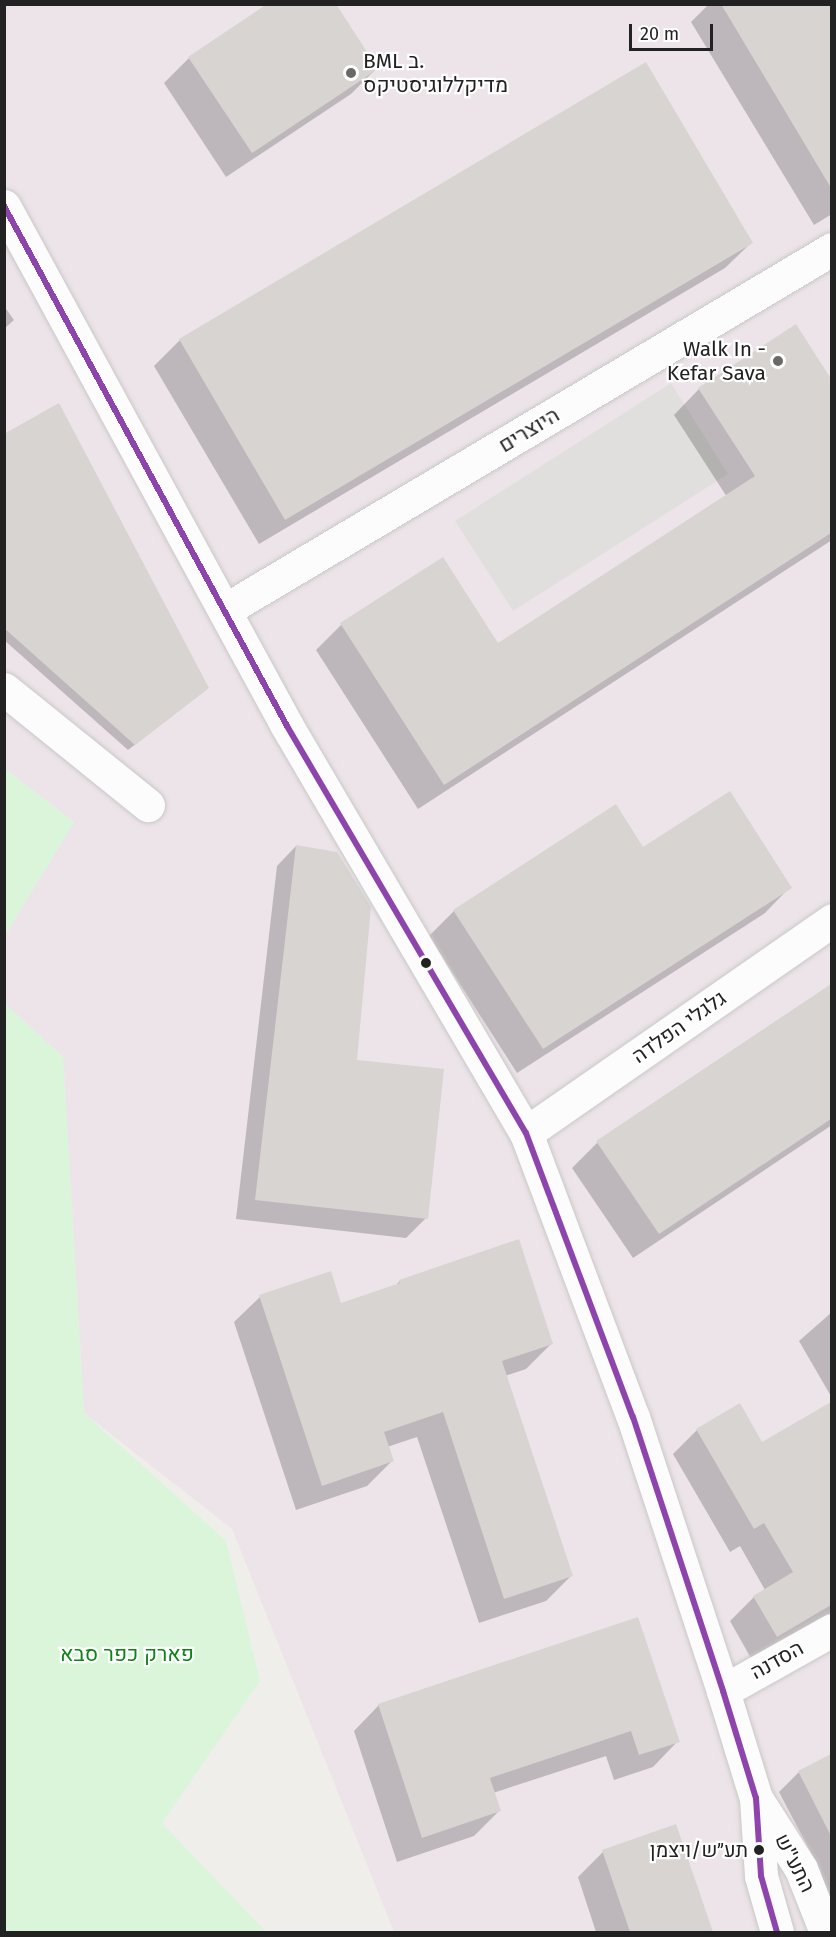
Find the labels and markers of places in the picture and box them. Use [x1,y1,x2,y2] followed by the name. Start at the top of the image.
[363,48,508,98] place label: BML ב. מדיקללוגיסטיקס
[344,66,358,80] marker: BML ב. מדיקללוגיסטיקס
[667,336,766,386] place label: Walk In - Kefar Sava
[771,354,785,368] marker: Walk In - Kefar Sava
[420,957,432,969] unlabelled marker
[650,1838,748,1862] place label: תע״ש/ויצמן
[753,1844,765,1856] marker: תע״ש/ויצמן

